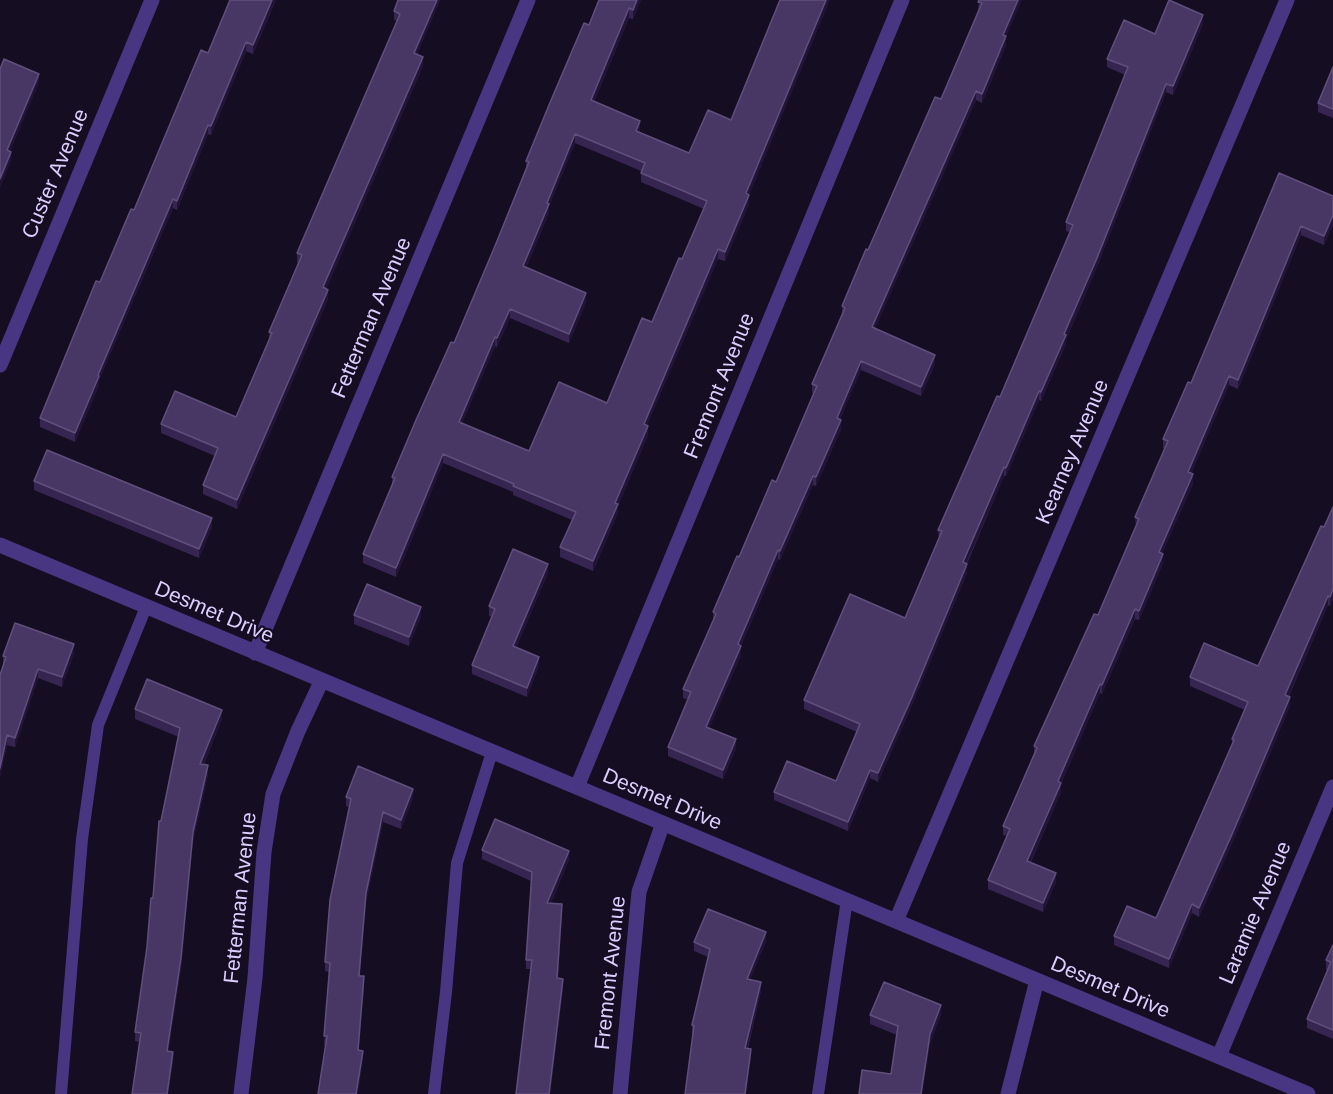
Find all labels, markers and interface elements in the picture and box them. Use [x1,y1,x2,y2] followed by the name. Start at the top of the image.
[17,105,95,243] street label: Custer Avenue
[327,234,417,402] street label: Fetterman Avenue
[679,309,761,463] street label: Fremont Avenue
[1031,376,1115,528] street label: Kearney Avenue
[151,577,277,649] street label: Desmet Drive
[599,764,725,836] street label: Desmet Drive
[219,811,263,985] street label: Fetterman Avenue
[1215,838,1297,988] street label: Laramie Avenue
[590,895,632,1051] street label: Fremont Avenue
[1047,952,1173,1024] street label: Desmet Drive

